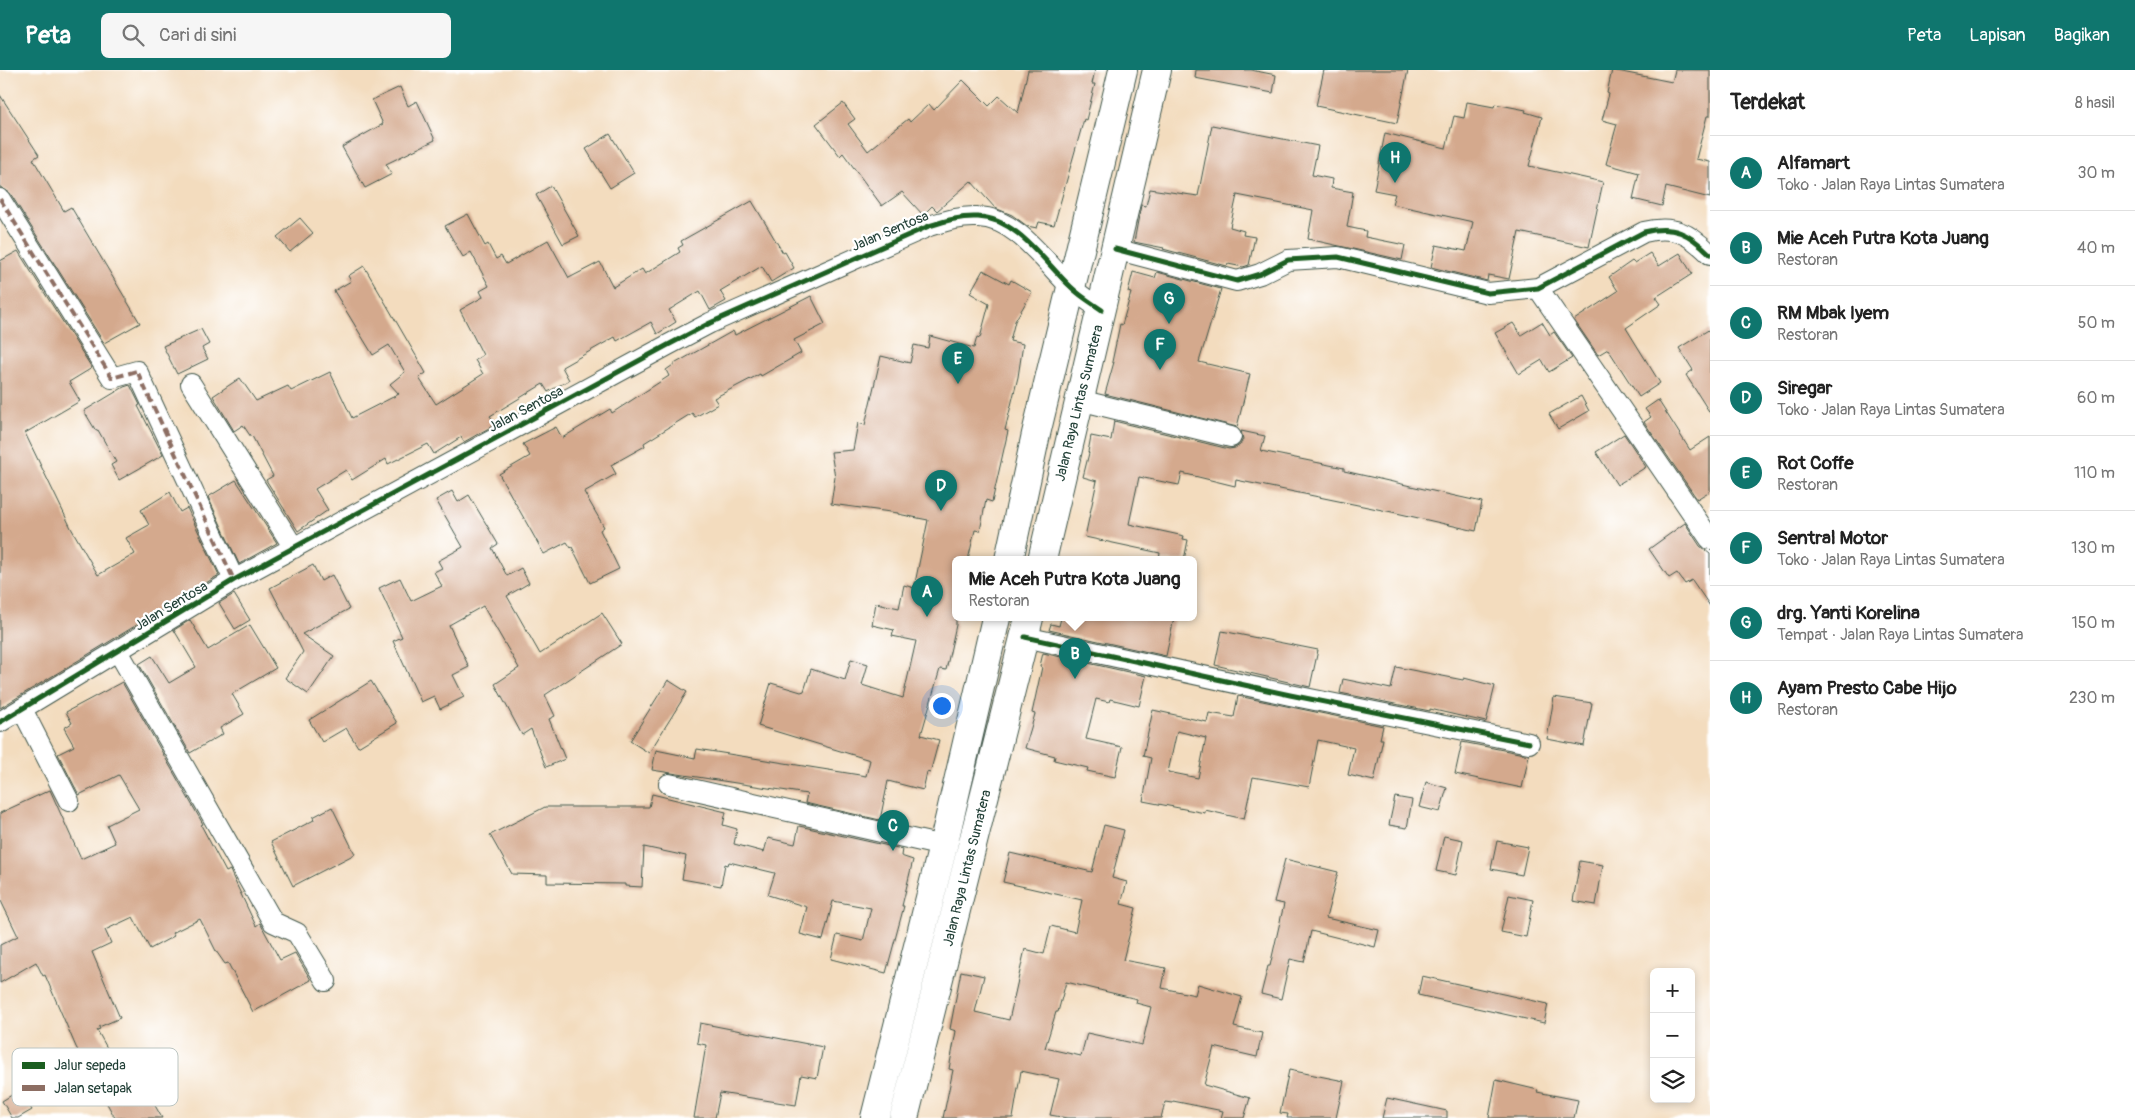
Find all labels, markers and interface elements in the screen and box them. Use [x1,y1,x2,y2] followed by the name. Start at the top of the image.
[101,13,451,58] search box
[25,21,71,50] text: Peta
[119,21,147,49] icon: search
[159,23,236,47] text: Cari di sini
[1907,24,1941,47] text: Peta
[1969,24,2026,47] text: Lapisan
[2054,24,2110,47] text: Bagikan
[1730,89,1805,116] text: Terdekat
[2075,93,2115,113] text: 8 hasil
[1379,142,1411,183] pin: H
[1777,151,1850,175] text: Alfamart
[1741,163,1751,183] text: A
[2077,163,2115,183] text: 30 m
[1777,175,2005,195] text: Toko · Jalan Raya Lintas Sumatera
[849,207,931,255] street label: Jalan Sentosa
[1777,226,1989,250] text: Mie Aceh Putra Kota Juang
[1741,238,1751,258] text: B
[2077,238,2115,258] text: 40 m
[1777,250,1838,270] text: Restoran
[1153,283,1185,324] pin: G
[1777,301,1889,325] text: RM Mbak Iyem
[1741,313,1751,333] text: C
[2078,313,2115,333] text: 50 m
[1051,323,1107,483] street label: Jalan Raya Lintas Sumatera
[1777,325,1838,345] text: Restoran
[1144,329,1176,370] pin: F
[942,343,974,384] pin: E
[1777,376,1832,400] text: Siregar
[486,382,566,436] street label: Jalan Sentosa
[1741,388,1751,408] text: D
[2077,388,2115,408] text: 60 m
[1777,400,2005,420] text: Toko · Jalan Raya Lintas Sumatera
[1777,451,1854,475] text: Rot Coffe
[1742,463,1750,483] text: E
[2074,463,2115,483] text: 110 m
[925,470,957,511] pin: D
[1777,475,1838,495] text: Restoran
[1777,526,1888,550] text: Sentral Motor
[1741,538,1751,558] text: F
[2071,538,2115,558] text: 130 m
[1777,550,2005,570] text: Toko · Jalan Raya Lintas Sumatera
[952,556,1197,621] popup
[969,567,1180,591] text: Mie Aceh Putra Kota Juang
[911,576,943,617] pin: A
[131,578,211,634] street label: Jalan Sentosa
[969,591,1030,611] text: Restoran
[1777,601,1920,625] text: drg. Yanti Korelina
[1741,613,1751,633] text: G
[2071,613,2115,633] text: 150 m
[1777,625,2023,645] text: Tempat · Jalan Raya Lintas Sumatera
[1059,638,1091,679] pin: B
[1777,676,1957,700] text: Ayam Presto Cabe Hijo
[1741,688,1751,708] text: H
[2069,688,2115,708] text: 230 m
[929,693,955,719] your location
[1777,700,1838,720] text: Restoran
[939,788,995,948] street label: Jalan Raya Lintas Sumatera
[877,810,909,851] pin: C
[1650,968,1695,1103] map controls
[1650,968,1695,1013] button: +
[1650,1013,1695,1058] button: −
[12,1048,178,1106] legend
[54,1057,126,1074] text: Jalur sepeda
[1650,1058,1695,1103] button: layers
[54,1080,132,1097] text: Jalan setapak

